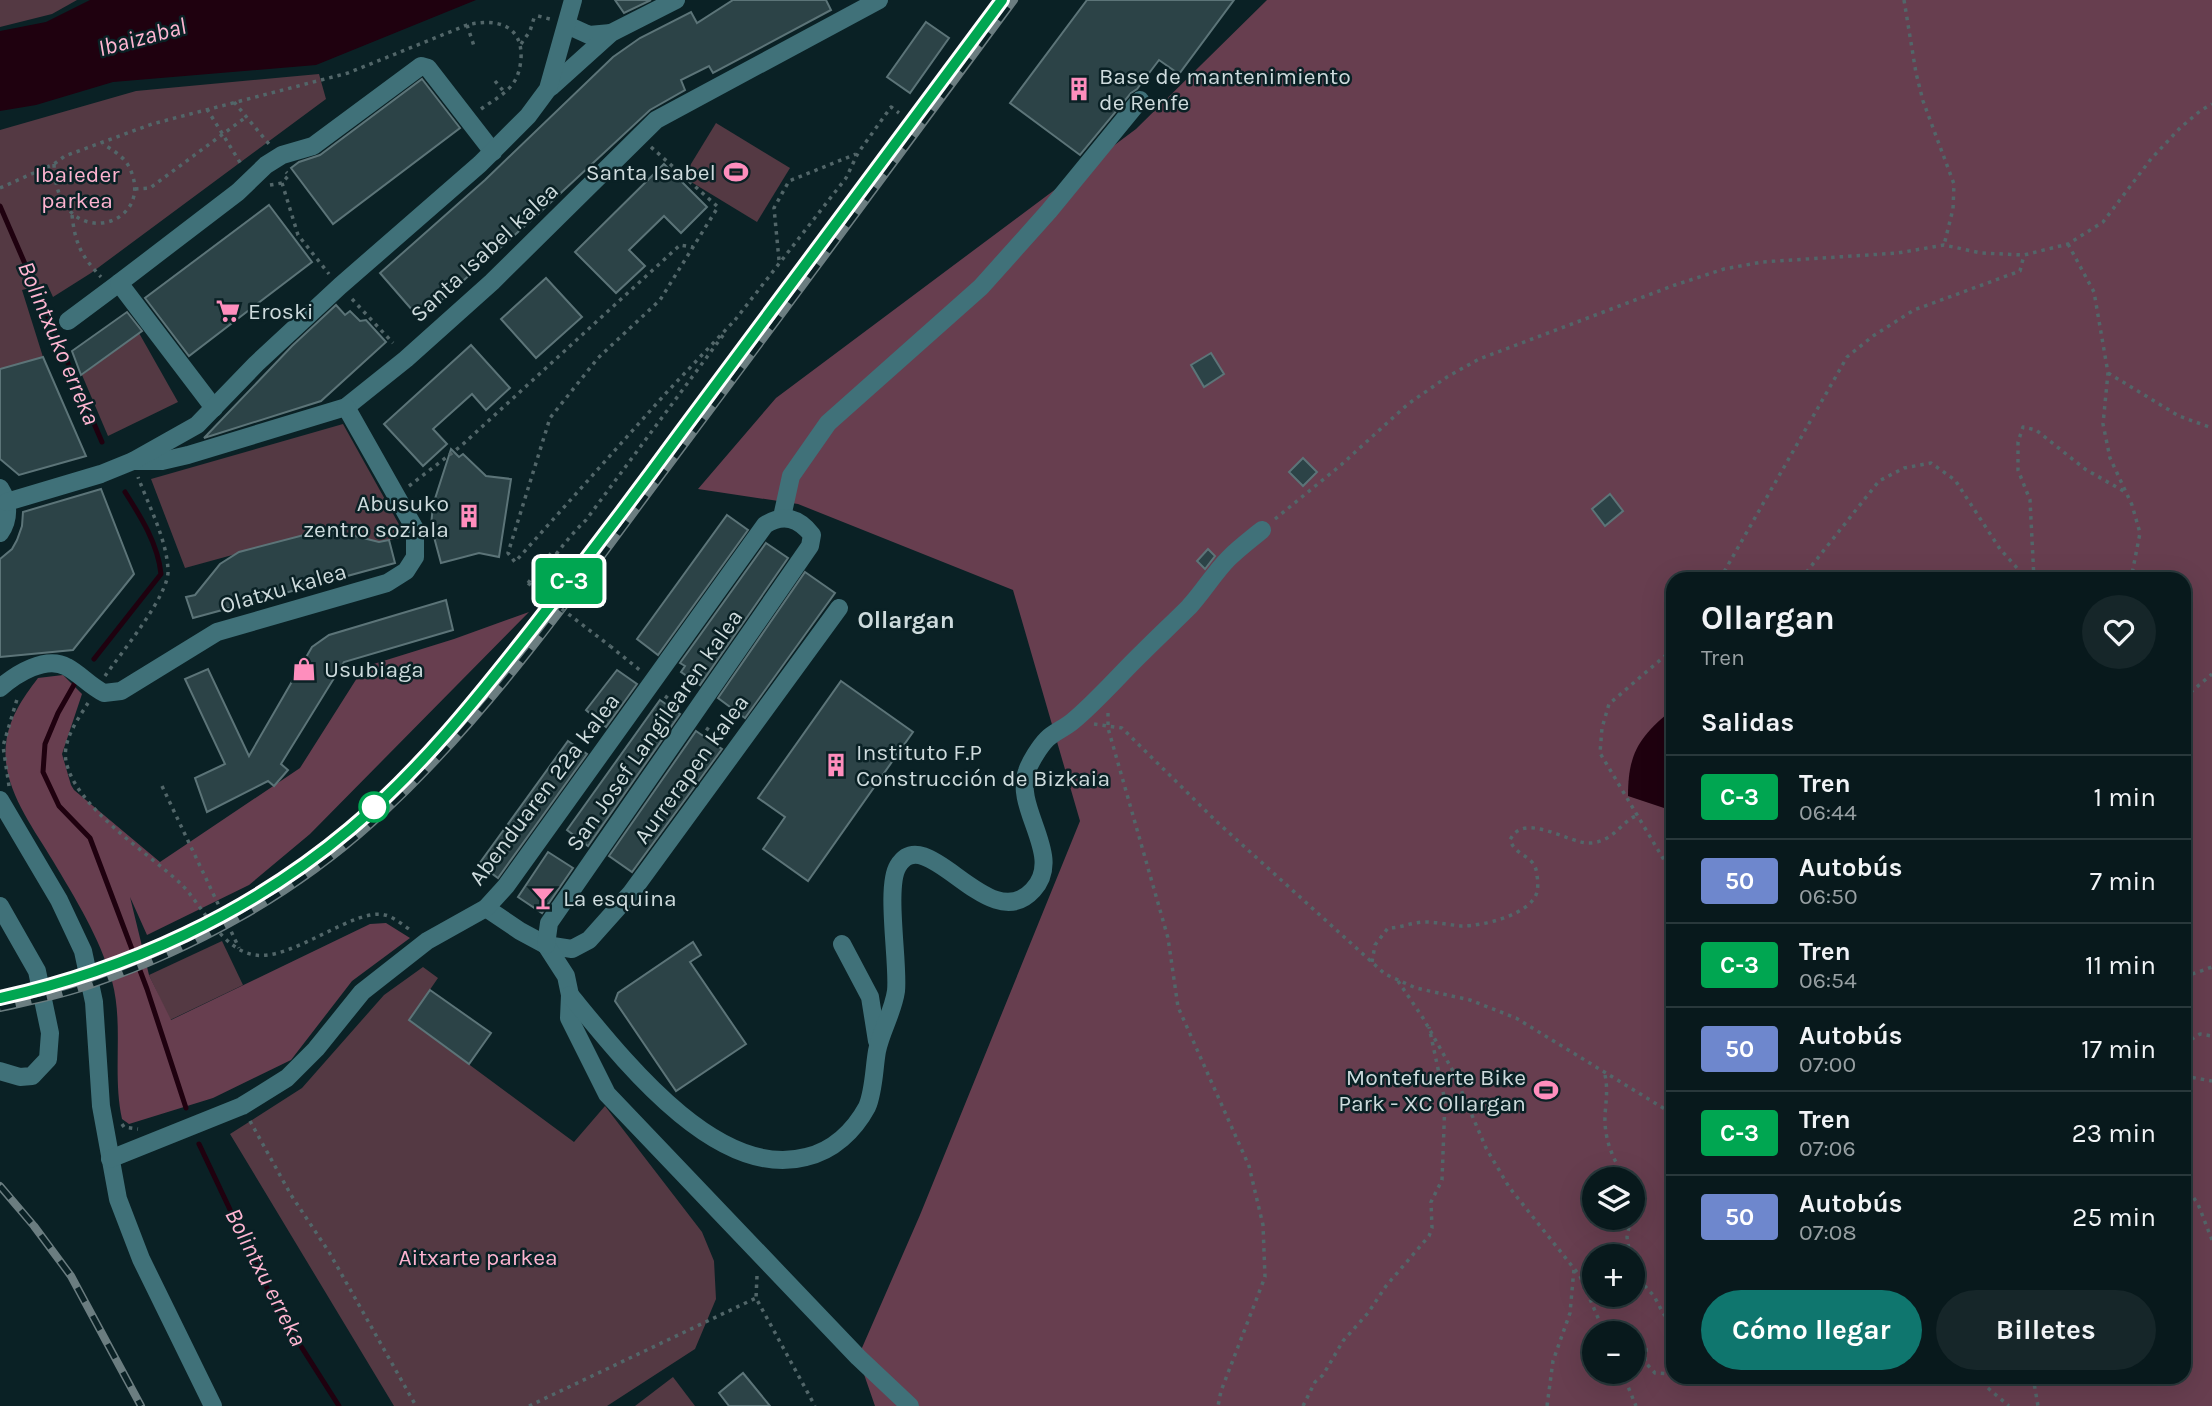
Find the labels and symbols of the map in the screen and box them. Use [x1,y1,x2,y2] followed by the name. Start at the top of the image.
[95,12,189,62] water label: Ibaizabal
[1099,63,1351,116] place label: Base de mantenimiento de Renfe
[1065,75,1093,103] building icon: Base de mantenimiento de Renfe
[722,158,750,186] sports icon: Santa Isabel
[586,159,716,186] place label: Santa Isabel
[34,161,120,214] park label: Ibaieder parkea
[405,177,564,328] street label: Santa Isabel kalea
[12,257,106,429] water label: Bolintxuko erreka
[214,297,242,325] supermarket icon: Eroski
[248,298,314,325] place label: Eroski
[303,490,449,543] place label: Abusuko zentro soziala
[455,502,483,530] building icon: Abusuko zentro soziala
[217,558,349,619] street label: Olatxu kalea
[529,558,609,604] line badge: C-3
[560,604,748,856] street label: San Josef Langilearen kalea
[857,606,955,634] district label: Ollargan
[290,655,318,683] shop icon: Usubiaga
[324,656,424,683] place label: Usubiaga
[463,688,625,891] street label: Abenduaren 22a kalea
[628,689,755,849] street label: Aurrerapen kalea
[856,739,1110,792] place label: Instituto F.P Construcción de Bizkaia
[822,751,850,779] building icon: Instituto F.P Construcción de Bizkaia
[359,792,389,822] unlabelled marker
[529,884,557,912] bar icon: La esquina
[563,885,677,912] place label: La esquina
[1338,1064,1526,1117] place label: Montefuerte Bike Park - XC Ollargan
[1532,1076,1560,1104] sports icon: Montefuerte Bike Park - XC Ollargan
[219,1203,313,1351] water label: Bolintxu erreka
[398,1244,558,1271] park label: Aitxarte parkea

